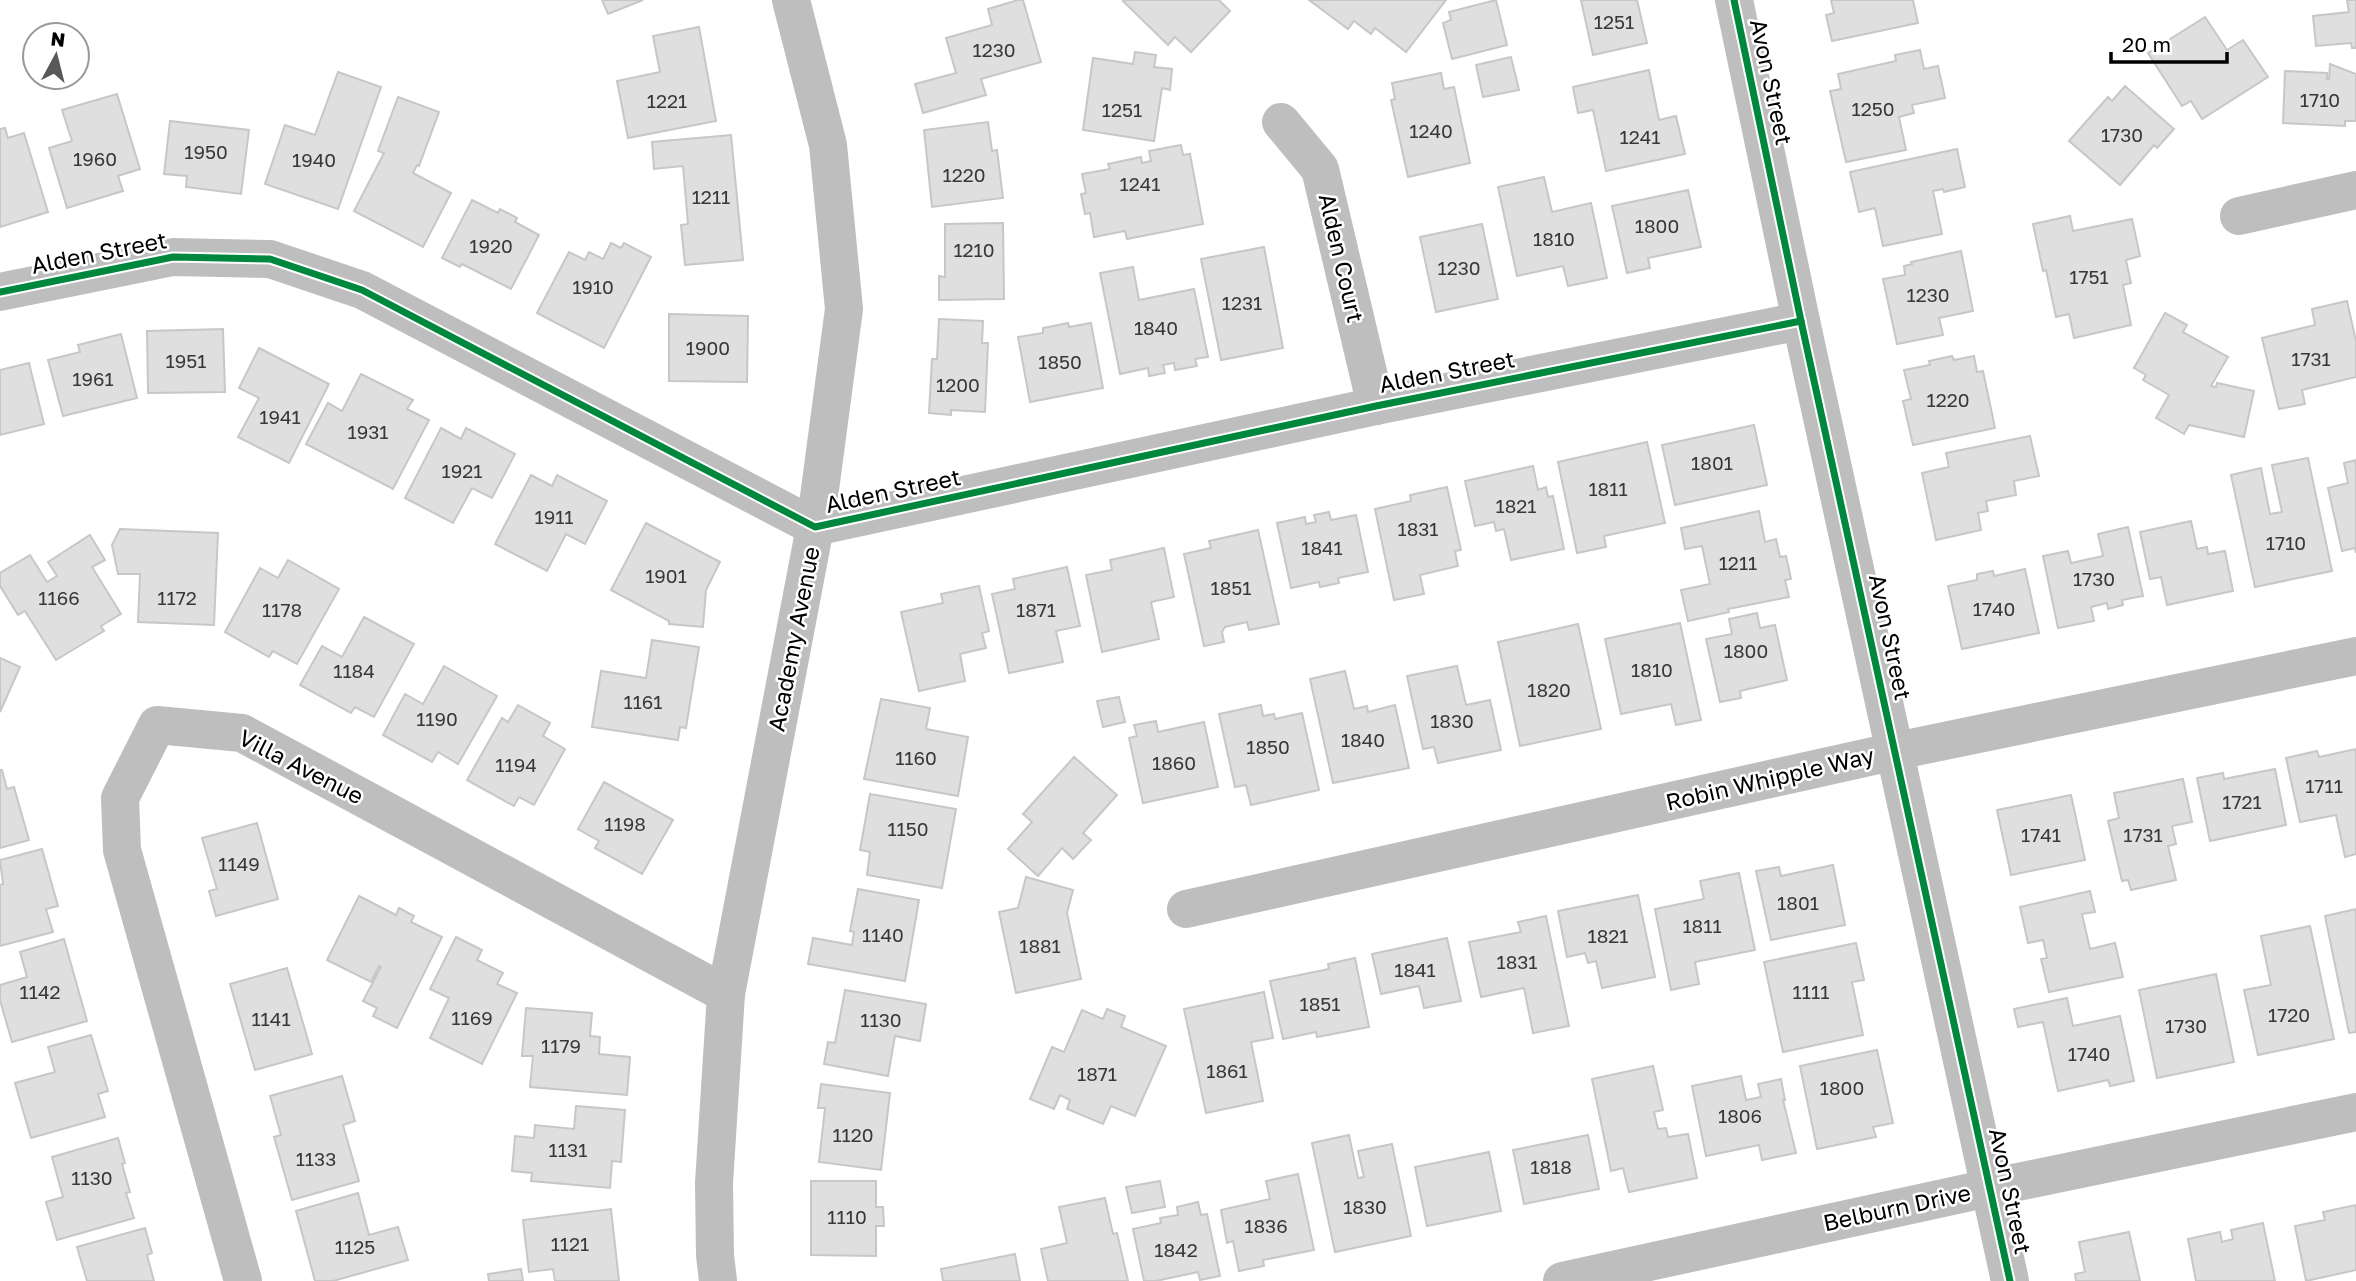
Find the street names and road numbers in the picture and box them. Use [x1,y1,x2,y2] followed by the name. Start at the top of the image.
[1745,16,1799,147] street label: Avon Street
[1314,191,1370,325] street label: Alden Court
[29,225,169,279] street label: Alden Street
[1377,344,1517,398] street label: Alden Street
[823,462,963,518] street label: Alden Street
[761,544,825,734] street label: Academy Avenue
[1864,571,1918,702] street label: Avon Street
[234,723,369,810] street label: Villa Avenue
[1663,740,1877,816] street label: Robin Whipple Way
[1984,1125,2038,1256] street label: Avon Street
[1821,1178,1973,1236] street label: Belburn Drive

